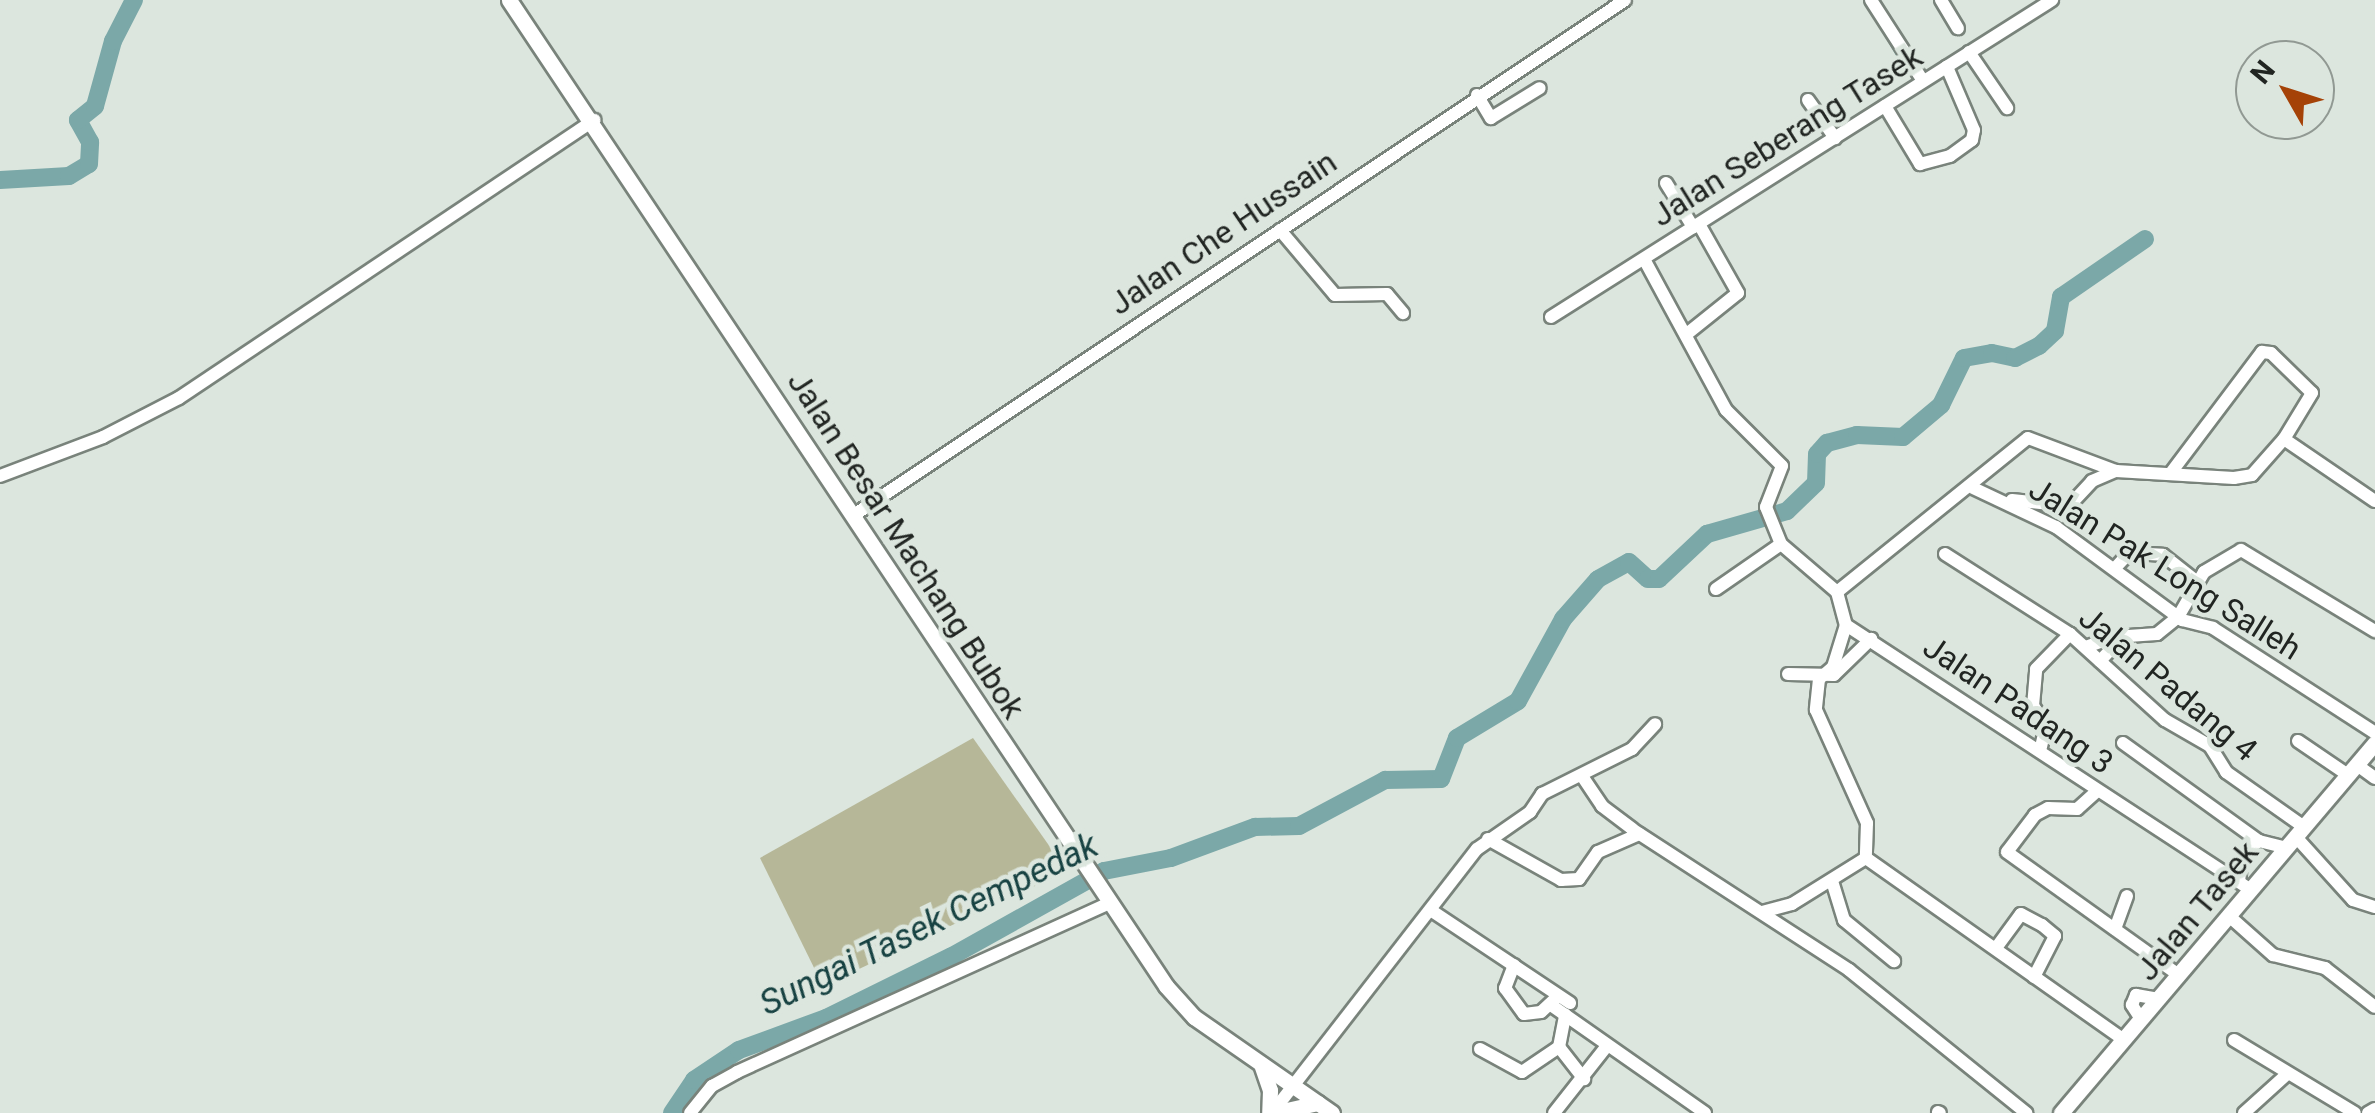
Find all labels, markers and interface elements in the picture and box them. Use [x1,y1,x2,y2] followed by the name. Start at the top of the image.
[1644,37,1930,235] street label: Jalan Seberang Tasek
[2235,40,2335,140] north arrow
[2244,54,2282,90] text: N
[1102,143,1344,323] street label: Jalan Che Hussain
[779,364,1033,726] street label: Jalan Besar Machang Bubok
[2022,470,2308,668] street label: Jalan Pak Long Salleh
[2071,598,2265,770] street label: Jalan Padang 4
[1916,627,2120,783] street label: Jalan Padang 3
[753,825,1105,1025] water label: Sungai Tasek Cempedak
[2128,833,2266,989] street label: Jalan Tasek

